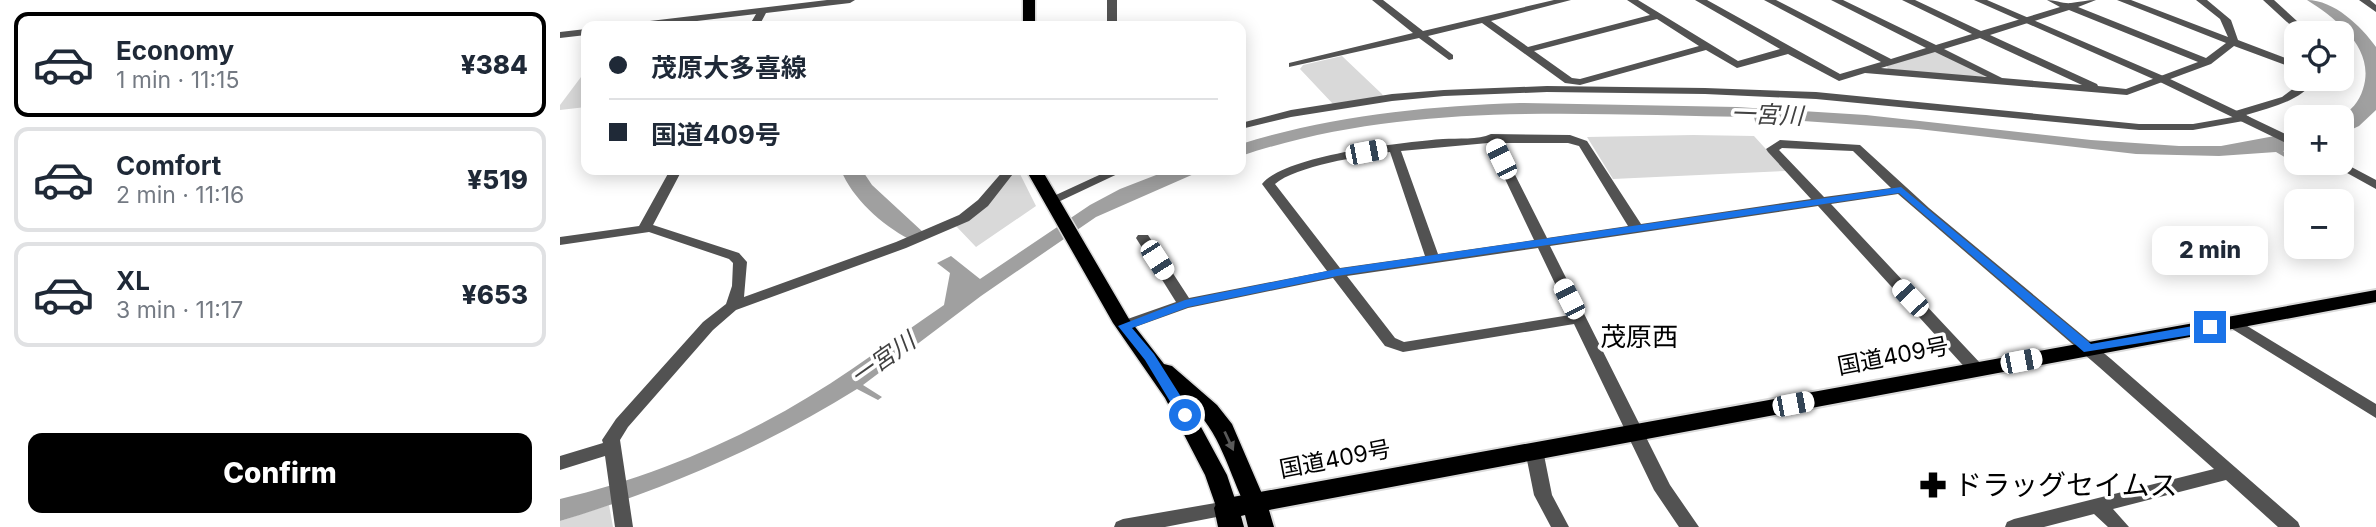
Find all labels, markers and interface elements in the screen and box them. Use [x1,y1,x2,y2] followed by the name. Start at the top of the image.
[2284,21,2354,259] map controls
[2284,21,2354,91] button: locate
[32,33,95,96] icon: car
[116,35,234,66] text: Economy
[461,49,528,80] text: ¥384
[651,52,807,83] text: 茂原大多喜線
[116,66,239,94] text: 1 min · 11:15
[1731,99,1806,130] water label: 一宮川
[2284,105,2354,175] button: +
[651,119,781,150] text: 国道409号
[1483,136,1520,182] car
[1344,138,1389,166] car
[32,148,95,211] icon: car
[116,150,221,181] text: Comfort
[467,164,528,195] text: ¥519
[116,181,244,209] text: 2 min · 11:16
[2284,189,2354,259] button: −
[2152,226,2268,274] callout: 2 min
[2179,236,2241,264] text: 2 min
[1137,237,1178,283] car
[32,263,95,326] icon: car
[116,265,150,296] text: XL
[1888,275,1933,321] car
[1551,276,1588,322] car
[462,279,528,310] text: ¥653
[116,296,243,324] text: 3 min · 11:17
[2194,311,2226,343] route end
[1600,321,1678,352] district label: 茂原西
[845,324,923,391] water label: 一宮川
[1835,332,1951,380] street label: 国道409号
[1999,347,2044,375] car
[1771,390,1816,418] car
[1169,399,1201,431] route start
[1223,431,1235,451] one-way arrow
[28,433,532,513] button: Confirm
[1277,435,1393,483] street label: 国道409号
[1954,468,2177,502] place label: ドラッグセイムス
[1918,470,1948,500] pharmacy icon: ドラッグセイムス

